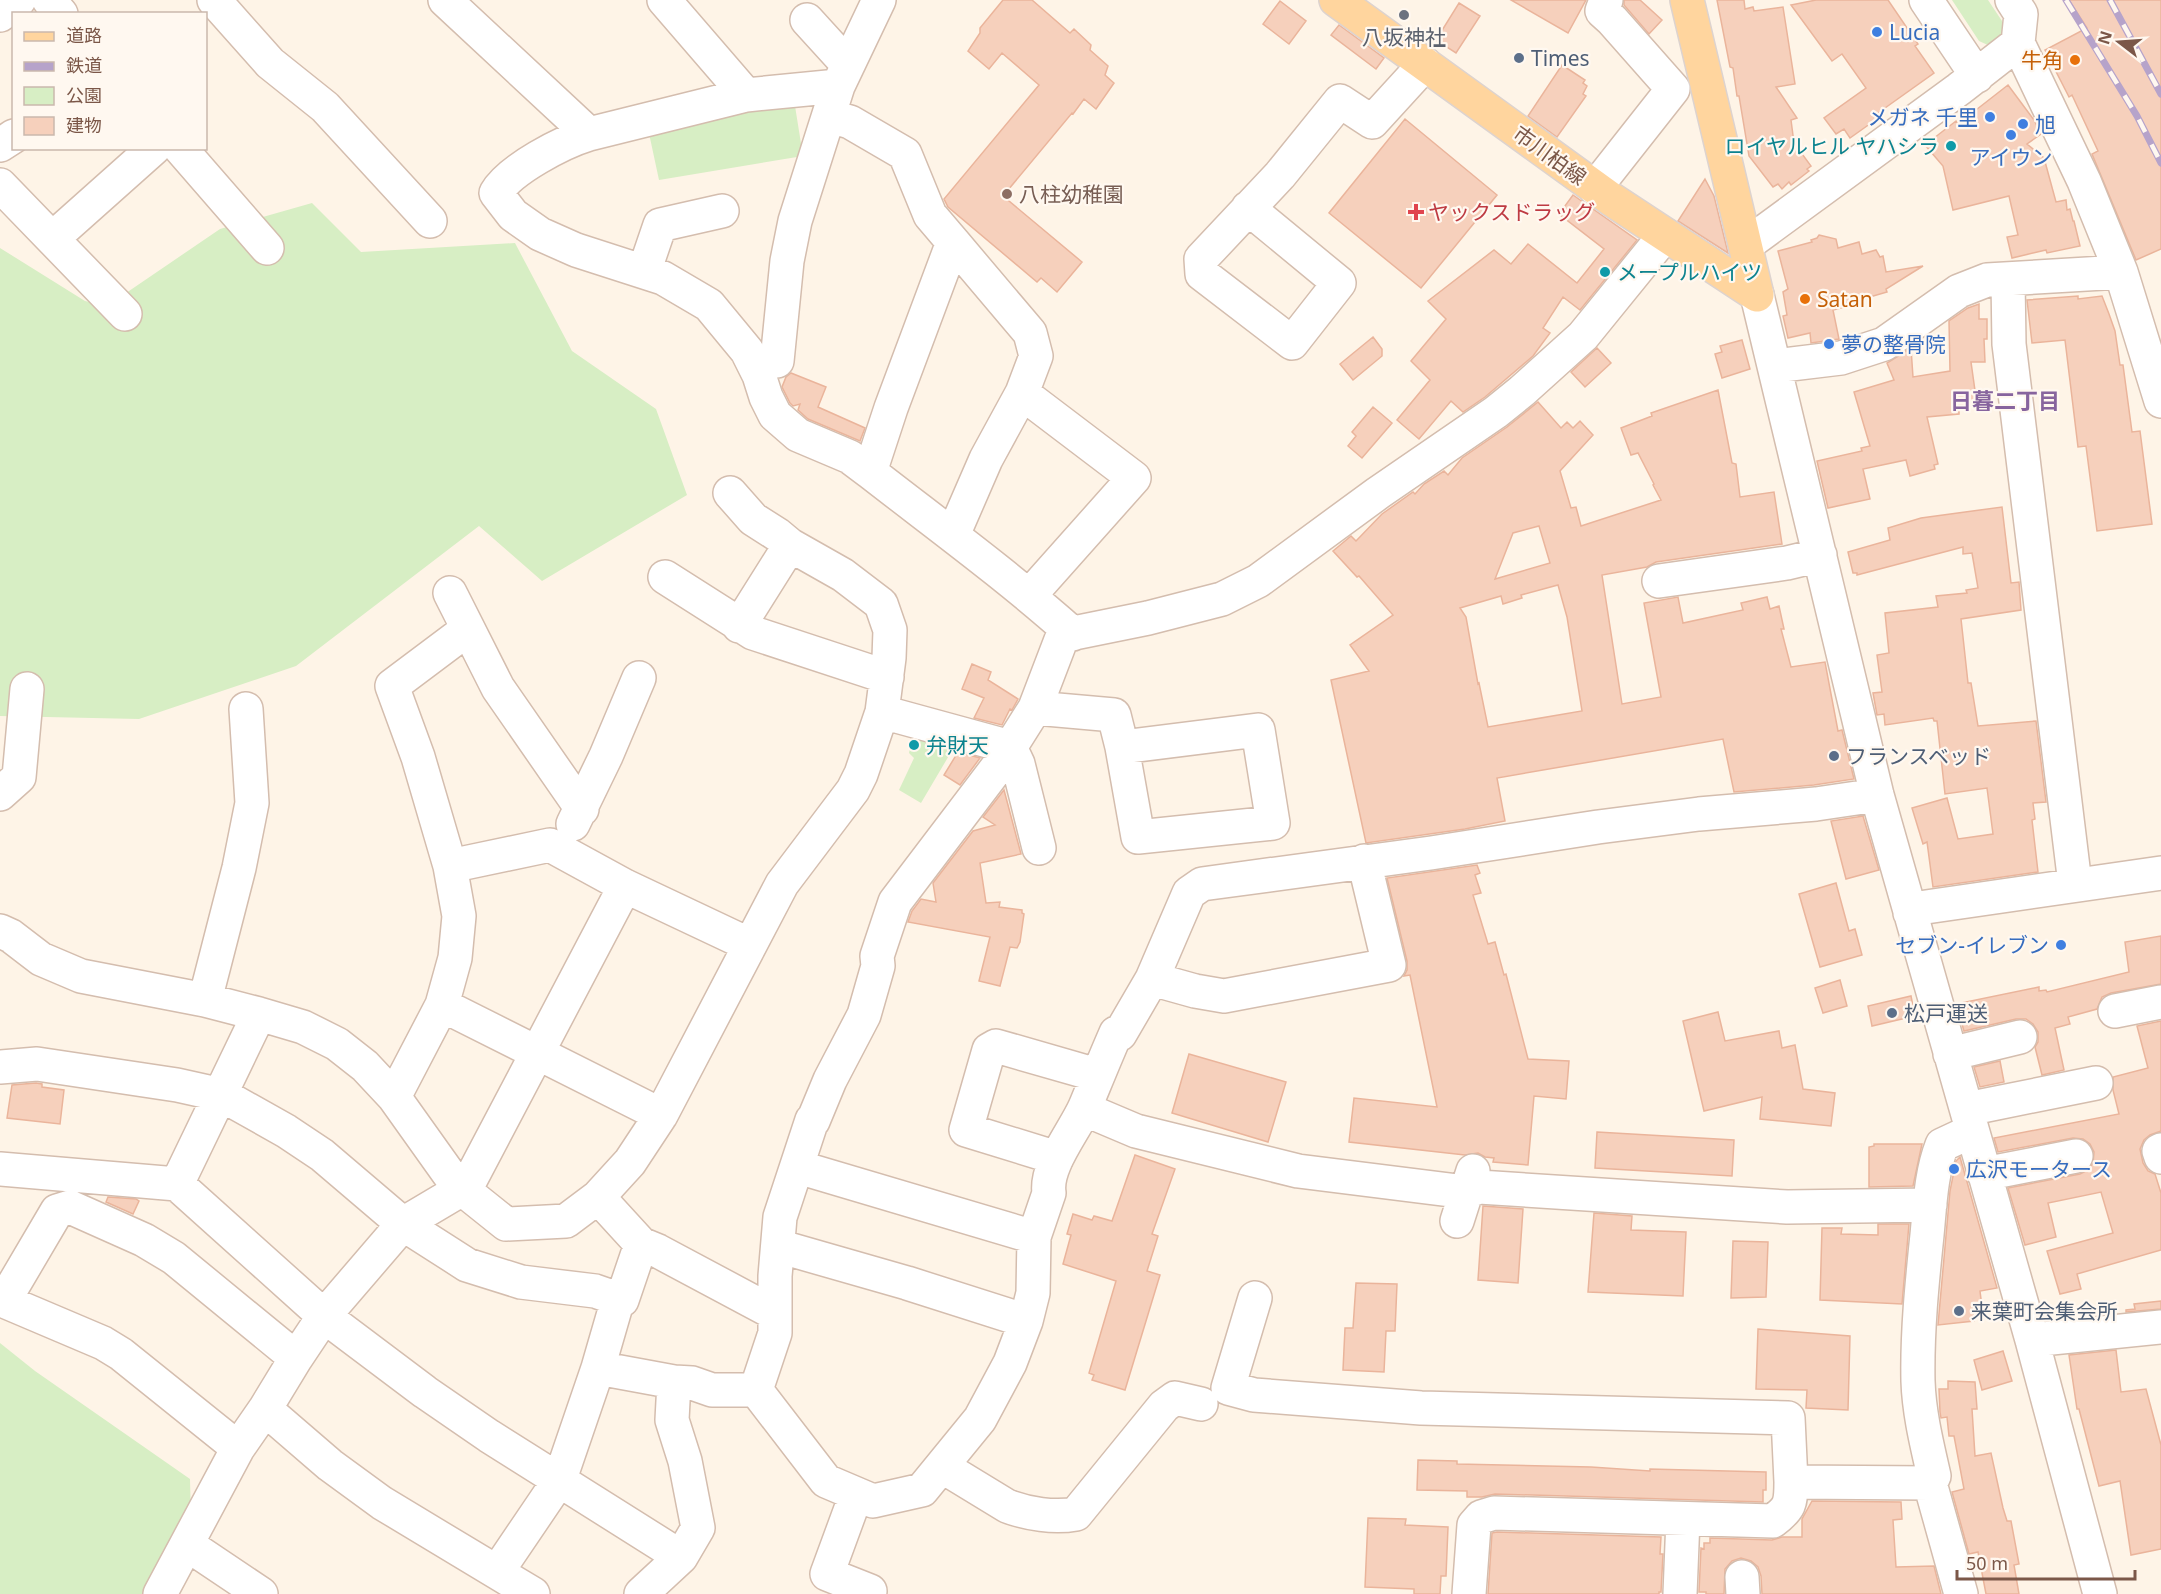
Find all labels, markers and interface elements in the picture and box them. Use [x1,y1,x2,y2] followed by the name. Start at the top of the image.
[1397,8,1411,22] marker: 八坂神社
[12,12,207,150] legend
[2089,12,2149,72] north arrow
[1889,18,1940,46] place label: Lucia
[66,23,102,47] text: 道路
[1362,23,1446,51] place label: 八坂神社
[1870,25,1884,39] marker: Lucia
[2092,28,2117,47] text: N
[1531,44,1590,72] place label: Times
[2021,46,2063,74] place label: 牛角
[1512,51,1526,65] marker: Times
[66,53,102,77] text: 鉄道
[2068,53,2082,67] marker: 牛角
[66,83,102,107] text: 公園
[1868,103,1978,131] place label: メガネ 千里
[1983,110,1997,124] marker: メガネ 千里
[2035,110,2056,138] place label: 旭
[66,113,102,137] text: 建物
[2016,117,2030,131] marker: 旭
[1508,119,1592,191] street label: 市川柏線
[2004,128,2018,142] marker: アイウン
[1725,132,1939,160] place label: ロイヤルヒル ヤハシラ
[1944,139,1958,153] marker: ロイヤルヒル ヤハシラ
[1970,143,2052,171] place label: アイウン
[1019,180,1124,208] place label: 八柱幼稚園
[1000,187,1014,201] marker: 八柱幼稚園
[1428,198,1595,226] place label: ヤックスドラッグ
[1409,205,1423,219] marker: ヤックスドラッグ
[1617,258,1762,286] place label: メープルハイツ
[1598,265,1612,279] marker: メープルハイツ
[1817,285,1873,313] place label: Satan
[1798,292,1812,306] marker: Satan
[1841,330,1946,358] place label: 夢の整骨院
[1822,337,1836,351] marker: 夢の整骨院
[1950,385,2060,415] district label: 日暮二丁目
[926,731,989,759] place label: 弁財天
[907,738,921,752] marker: 弁財天
[1846,742,1991,770] place label: フランスベッド
[1827,749,1841,763] marker: フランスベッド
[1895,931,2049,959] place label: セブン-イレブン
[2054,938,2068,952] marker: セブン-イレブン
[1904,999,1988,1027] place label: 松戸運送
[1885,1006,1899,1020] marker: 松戸運送
[1966,1155,2112,1183] place label: 広沢モータース
[1947,1162,1961,1176] marker: 広沢モータース
[1971,1297,2118,1325] place label: 来葉町会集会所
[1952,1304,1966,1318] marker: 来葉町会集会所
[1957,1543,2136,1581] scale bar
[1966,1551,2008,1575] text: 50 m

